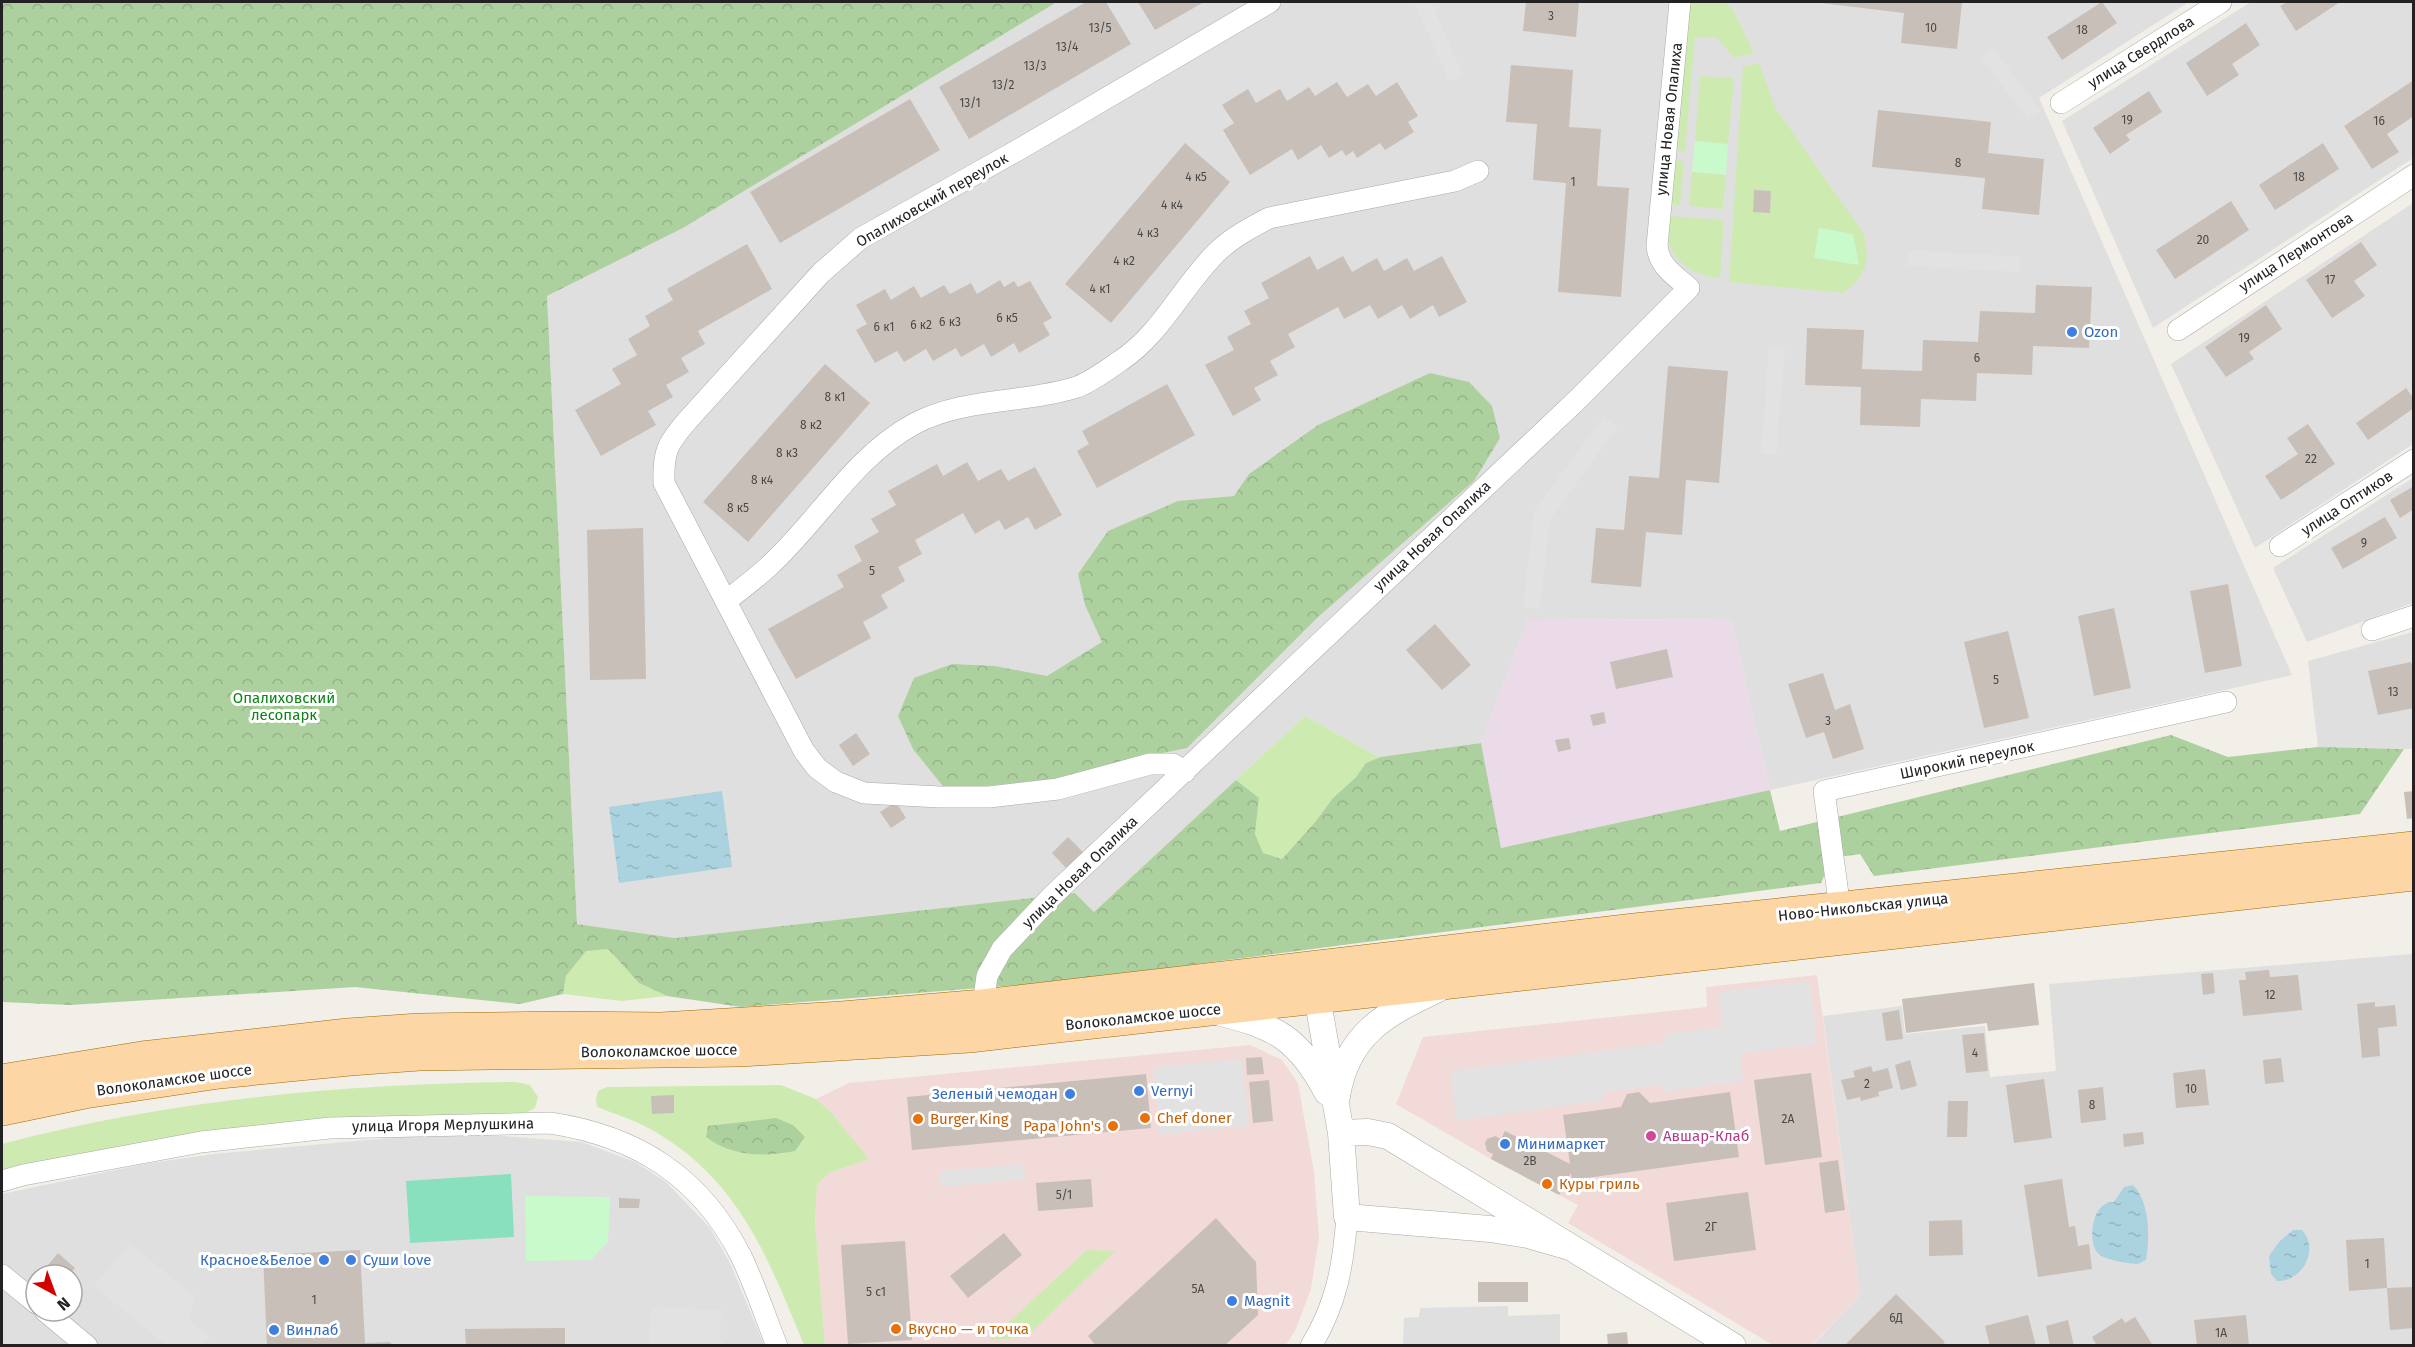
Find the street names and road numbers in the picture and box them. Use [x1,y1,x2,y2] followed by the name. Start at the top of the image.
[2085,12,2197,92] street label: улица Свердлова
[1652,42,1686,196] street label: улица Новая Опалиха
[853,149,1011,251] street label: Опалиховский переулок
[2236,208,2356,296] street label: улица Лермонтова
[2298,467,2396,539] street label: улица Оптиков
[1370,477,1494,595] street label: улица Новая Опалиха
[1898,737,2036,783] street label: Широкий переулок
[1018,812,1142,932] street label: улица Новая Опалиха
[1777,889,1949,925] street label: Ново-Никольская улица
[1064,1000,1222,1034] street label: Волоколамское шоссе
[581,1041,737,1061] street label: Волоколамское шоссе
[95,1060,253,1100] street label: Волоколамское шоссе
[352,1114,534,1136] street label: улица Игоря Мерлушкина

